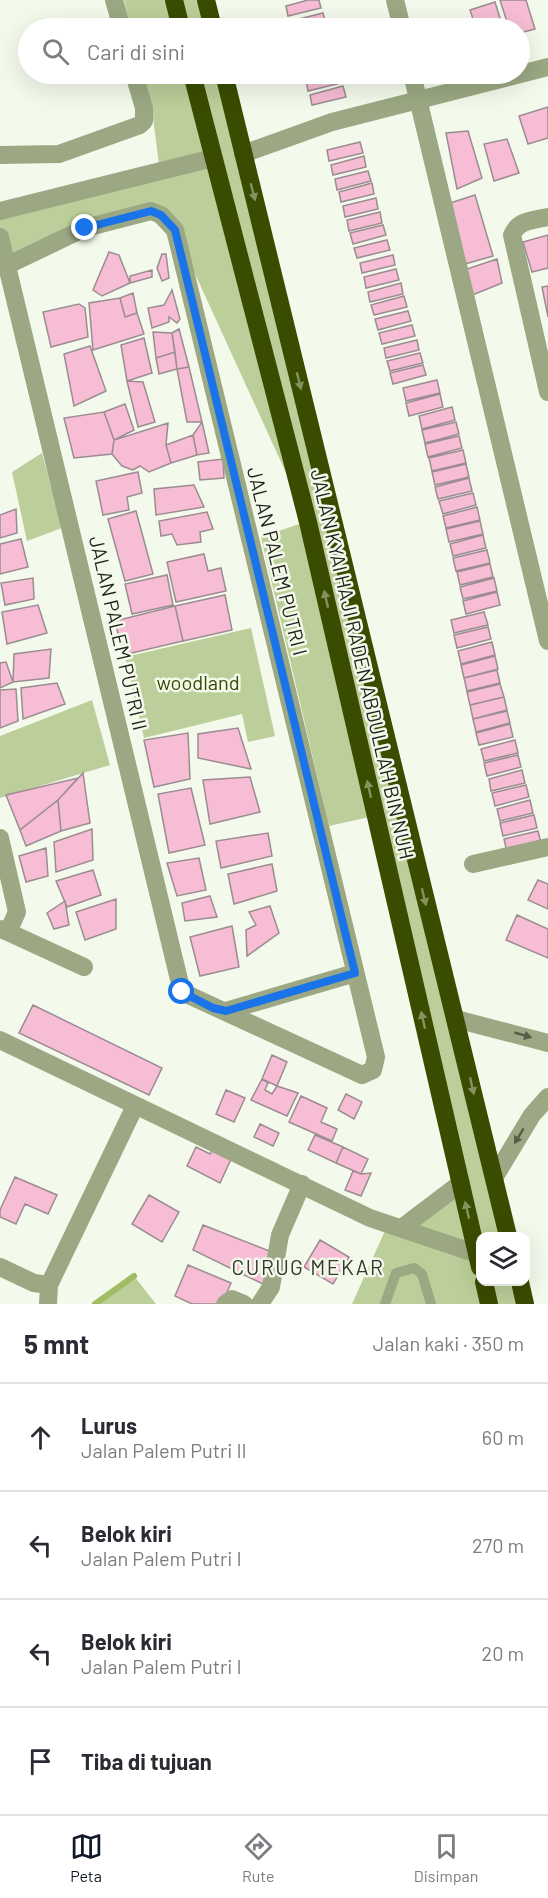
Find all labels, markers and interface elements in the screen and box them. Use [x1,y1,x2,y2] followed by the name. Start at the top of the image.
[18,18,530,84] search box
[39,35,72,68] icon: search
[87,38,185,64] text: Cari di sini
[248,182,258,201] one-way arrow
[71,214,97,240] route end
[294,372,304,390] one-way arrow
[243,464,313,658] street label: JALAN PALEM PUTRI I
[306,467,420,861] street label: JALAN KYAI HAJI RADEN ABDULLAH BIN NUH
[85,534,153,732] street label: JALAN PALEM PUTRI II
[321,589,330,608] one-way arrow
[156,670,240,694] park label: woodland
[364,780,373,799] one-way arrow
[420,888,430,906] one-way arrow
[168,978,194,1004] route start
[417,1011,427,1029] one-way arrow
[514,1031,532,1040] one-way arrow
[467,1077,477,1095] one-way arrow
[514,1128,524,1145] one-way arrow
[462,1201,472,1219] one-way arrow
[476,1232,530,1286] map controls
[476,1232,530,1286] button: layers
[232,1254,384,1279] district label: CURUG MEKAR
[24,1328,89,1359] text: 5 mnt
[373,1331,524,1355] text: Jalan kaki · 350 m
[81,1412,137,1438] text: Lurus
[24,1421,57,1454] icon: ahead
[482,1425,524,1449] text: 60 m
[81,1438,247,1462] text: Jalan Palem Putri II
[81,1520,172,1546] text: Belok kiri
[24,1529,57,1562] icon: left
[472,1533,524,1557] text: 270 m
[81,1546,242,1570] text: Jalan Palem Putri I
[81,1628,172,1654] text: Belok kiri
[24,1637,57,1670] icon: left
[481,1641,524,1665] text: 20 m
[81,1654,242,1678] text: Jalan Palem Putri I
[24,1745,57,1778] icon: arrive
[81,1748,212,1774] text: Tiba di tujuan
[70,1830,103,1885] tab: Peta
[242,1830,275,1885] tab: Rute
[414,1830,478,1885] tab: Disimpan

